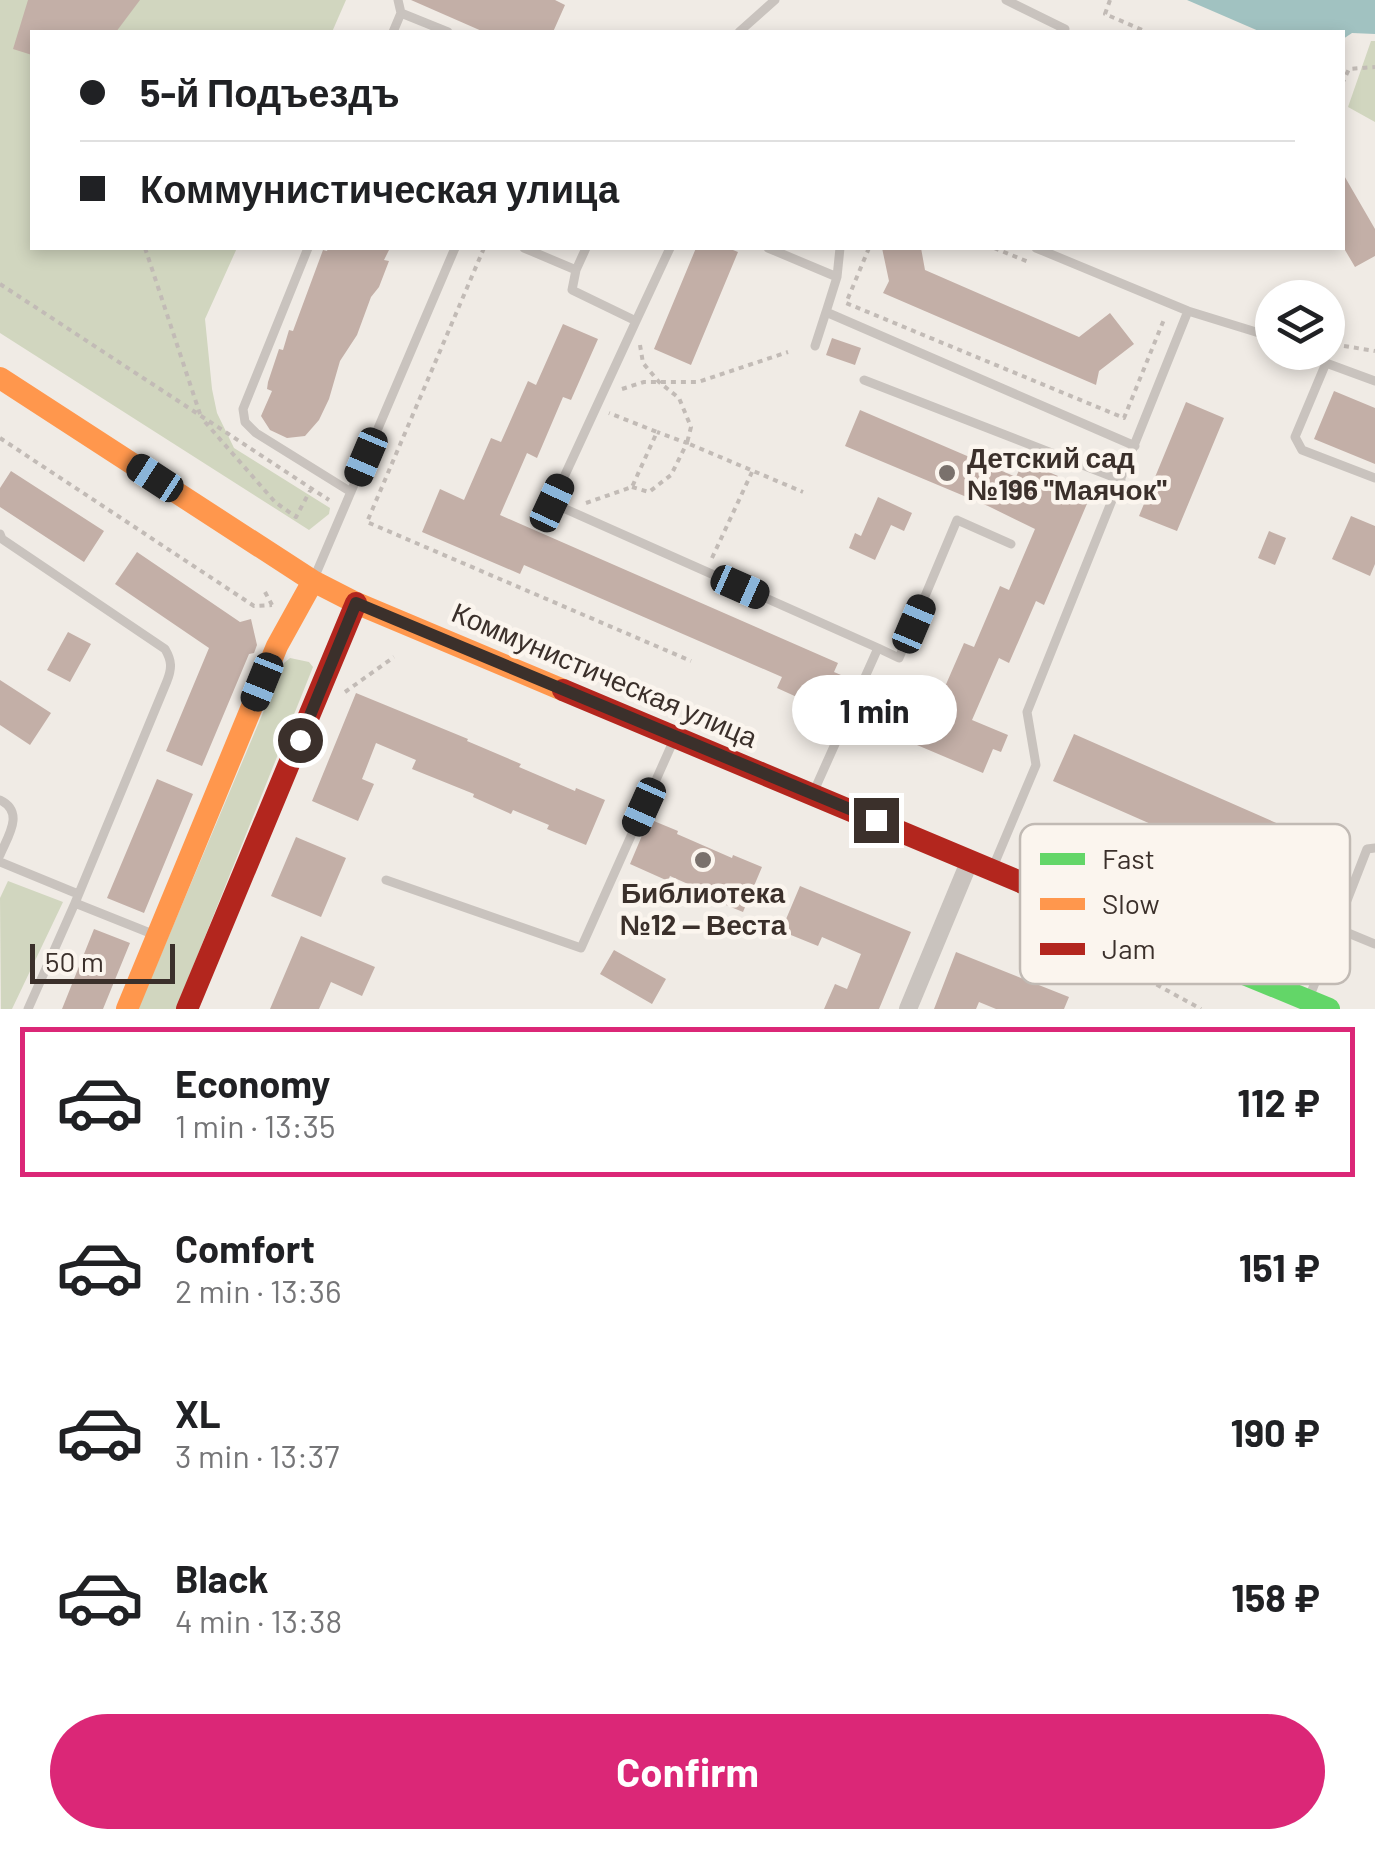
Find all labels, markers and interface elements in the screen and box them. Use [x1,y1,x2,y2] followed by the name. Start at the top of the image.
[140,69,400,115] text: 5-й Подъездъ
[140,165,619,211] text: Коммунистическая улица
[1255,280,1345,370] map controls
[1255,280,1345,370] button: layers
[340,424,392,490] car
[967,440,1167,506] place label: Детский сад №196 "Маячок"
[122,449,188,507] car
[936,462,958,484] marker: Детский сад №196 "Маячок"
[526,469,578,537] car
[706,561,774,613] car
[888,591,940,657] car
[447,594,763,754] street label: Коммунистическая улица
[237,649,287,715] car
[794,675,958,745] callout: 1 min
[839,691,910,729] text: 1 min
[278,718,323,763] route start
[618,773,670,841] car
[854,798,899,843] route end
[1020,824,1350,984] legend
[1102,841,1155,875] text: Fast
[692,849,714,871] marker: Библиотека №12 — Веста
[620,875,787,941] place label: Библиотека №12 — Веста
[1102,886,1160,920] text: Slow
[1102,931,1156,965] text: Jam
[30,939,175,984] scale bar
[45,944,104,978] text: 50 m
[55,1057,145,1147] icon: car
[175,1060,330,1106] text: Economy
[1237,1079,1320,1125] text: 112 ₽
[175,1106,335,1144] text: 1 min · 13:35
[55,1222,145,1312] icon: car
[175,1225,315,1271] text: Comfort
[1239,1244,1320,1290] text: 151 ₽
[175,1271,341,1309] text: 2 min · 13:36
[55,1387,145,1477] icon: car
[175,1390,221,1436] text: XL
[1230,1409,1320,1455] text: 190 ₽
[175,1436,339,1474] text: 3 min · 13:37
[55,1552,145,1642] icon: car
[175,1555,269,1601] text: Black
[1231,1574,1320,1620] text: 158 ₽
[175,1601,342,1639] text: 4 min · 13:38
[50,1714,1325,1829] button: Confirm

